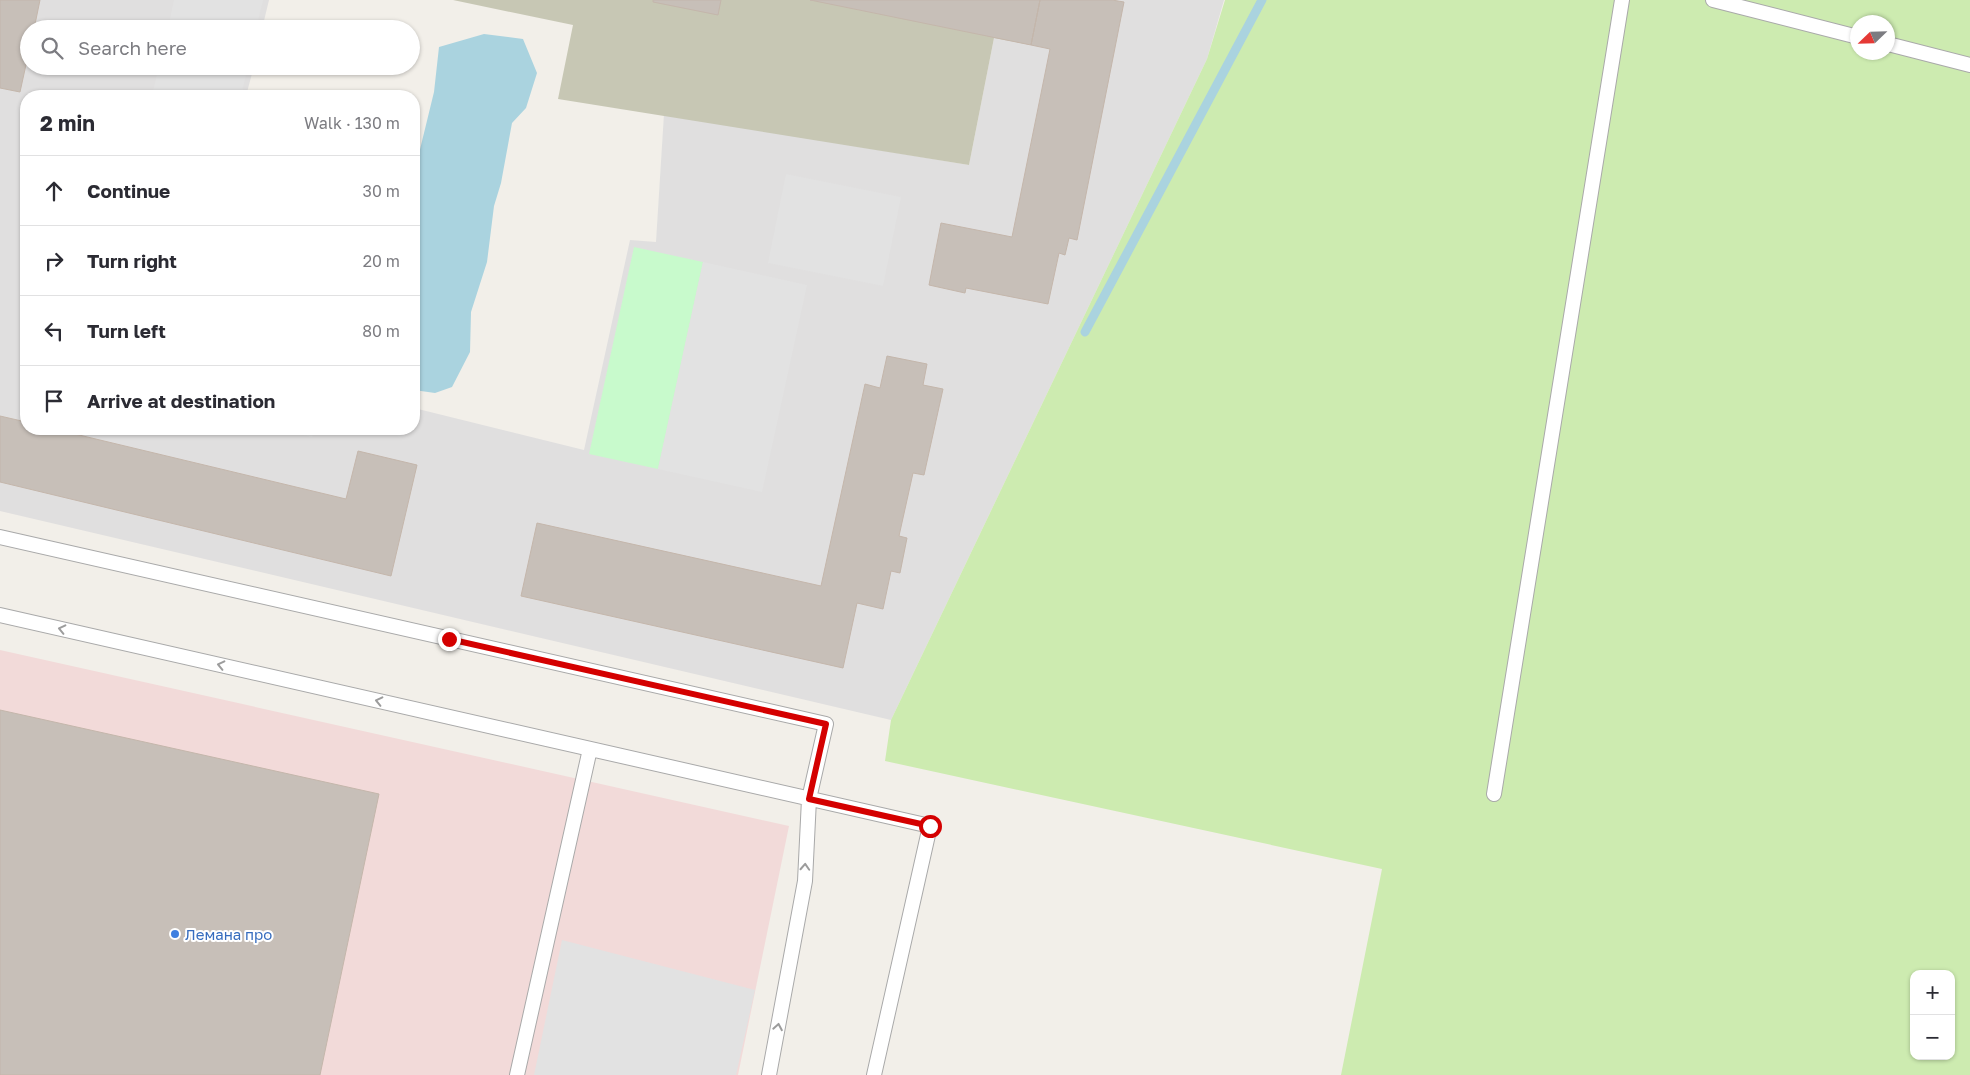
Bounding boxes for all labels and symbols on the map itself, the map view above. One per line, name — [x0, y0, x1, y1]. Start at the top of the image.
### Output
north arrow — [1850, 15, 1895, 60]
one-way arrow — [58, 625, 67, 635]
route end — [438, 628, 461, 651]
one-way arrow — [216, 661, 225, 671]
one-way arrow — [375, 696, 384, 707]
route start — [919, 815, 942, 838]
one-way arrow — [800, 863, 811, 871]
place label: Лемана про — [185, 925, 272, 943]
marker: Лемана про — [169, 928, 181, 940]
one-way arrow — [772, 1023, 782, 1031]

